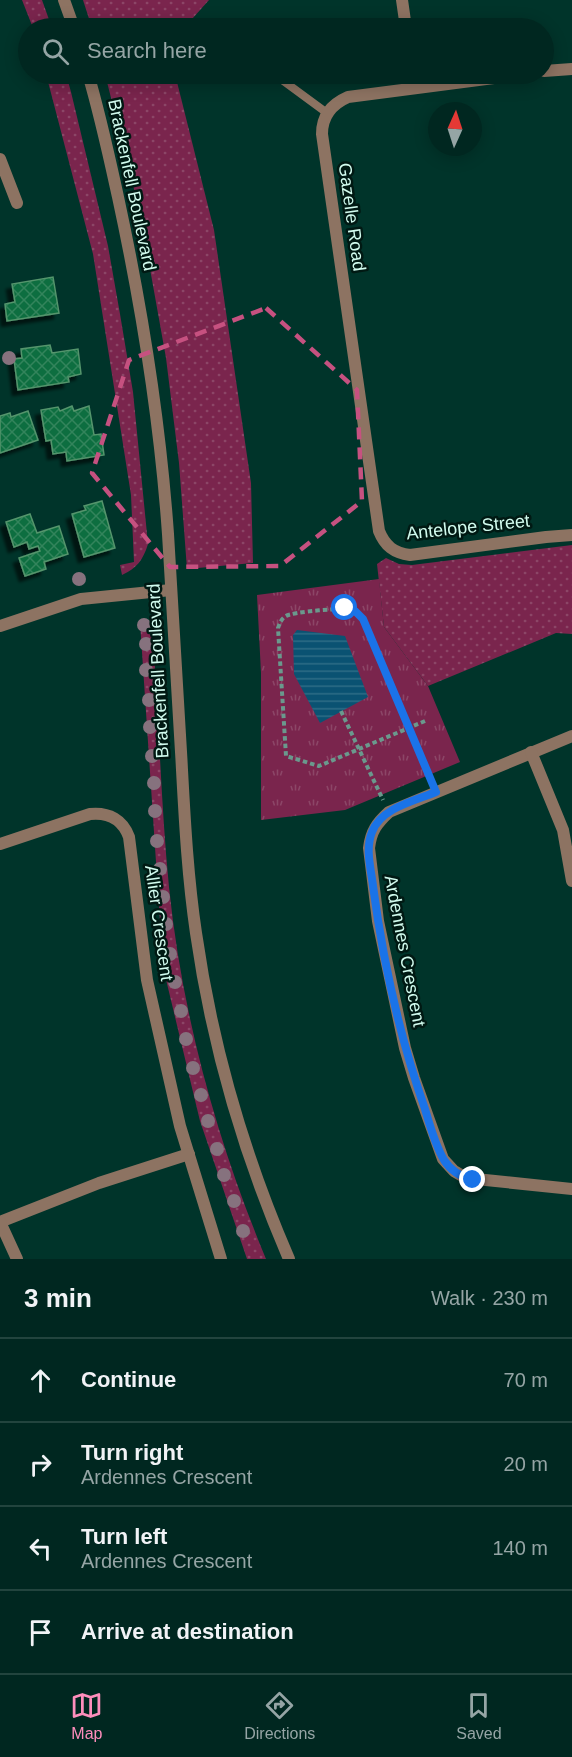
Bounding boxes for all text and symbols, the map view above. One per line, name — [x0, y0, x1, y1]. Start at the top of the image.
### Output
search box — [18, 18, 554, 84]
icon: search — [39, 35, 72, 68]
text: Search here — [87, 38, 207, 63]
street label: Brackenfell Boulevard — [104, 97, 160, 273]
north arrow — [428, 102, 482, 156]
street label: Gazelle Road — [335, 162, 369, 272]
street label: Antelope Street — [405, 511, 531, 543]
street label: Brackenfell Boulevard — [143, 583, 173, 759]
route start — [331, 594, 357, 620]
street label: Allier Crescent — [141, 864, 177, 982]
street label: Ardennes Crescent — [380, 873, 430, 1029]
route end — [459, 1166, 485, 1192]
text: 3 min — [24, 1283, 92, 1313]
text: Walk · 230 m — [431, 1287, 548, 1309]
icon: ahead — [24, 1364, 57, 1397]
text: Continue — [81, 1367, 176, 1392]
text: 70 m — [504, 1369, 548, 1391]
text: Turn right — [81, 1440, 183, 1465]
icon: right — [24, 1448, 57, 1481]
text: 20 m — [504, 1453, 548, 1475]
text: Ardennes Crescent — [81, 1466, 252, 1488]
text: Turn left — [81, 1524, 167, 1549]
icon: left — [24, 1532, 57, 1565]
text: 140 m — [492, 1537, 548, 1559]
text: Ardennes Crescent — [81, 1550, 252, 1572]
icon: arrive — [24, 1616, 57, 1649]
text: Arrive at destination — [81, 1619, 294, 1644]
tab: Map — [70, 1689, 103, 1743]
tab: Directions — [244, 1689, 315, 1743]
tab: Saved — [456, 1689, 502, 1743]

